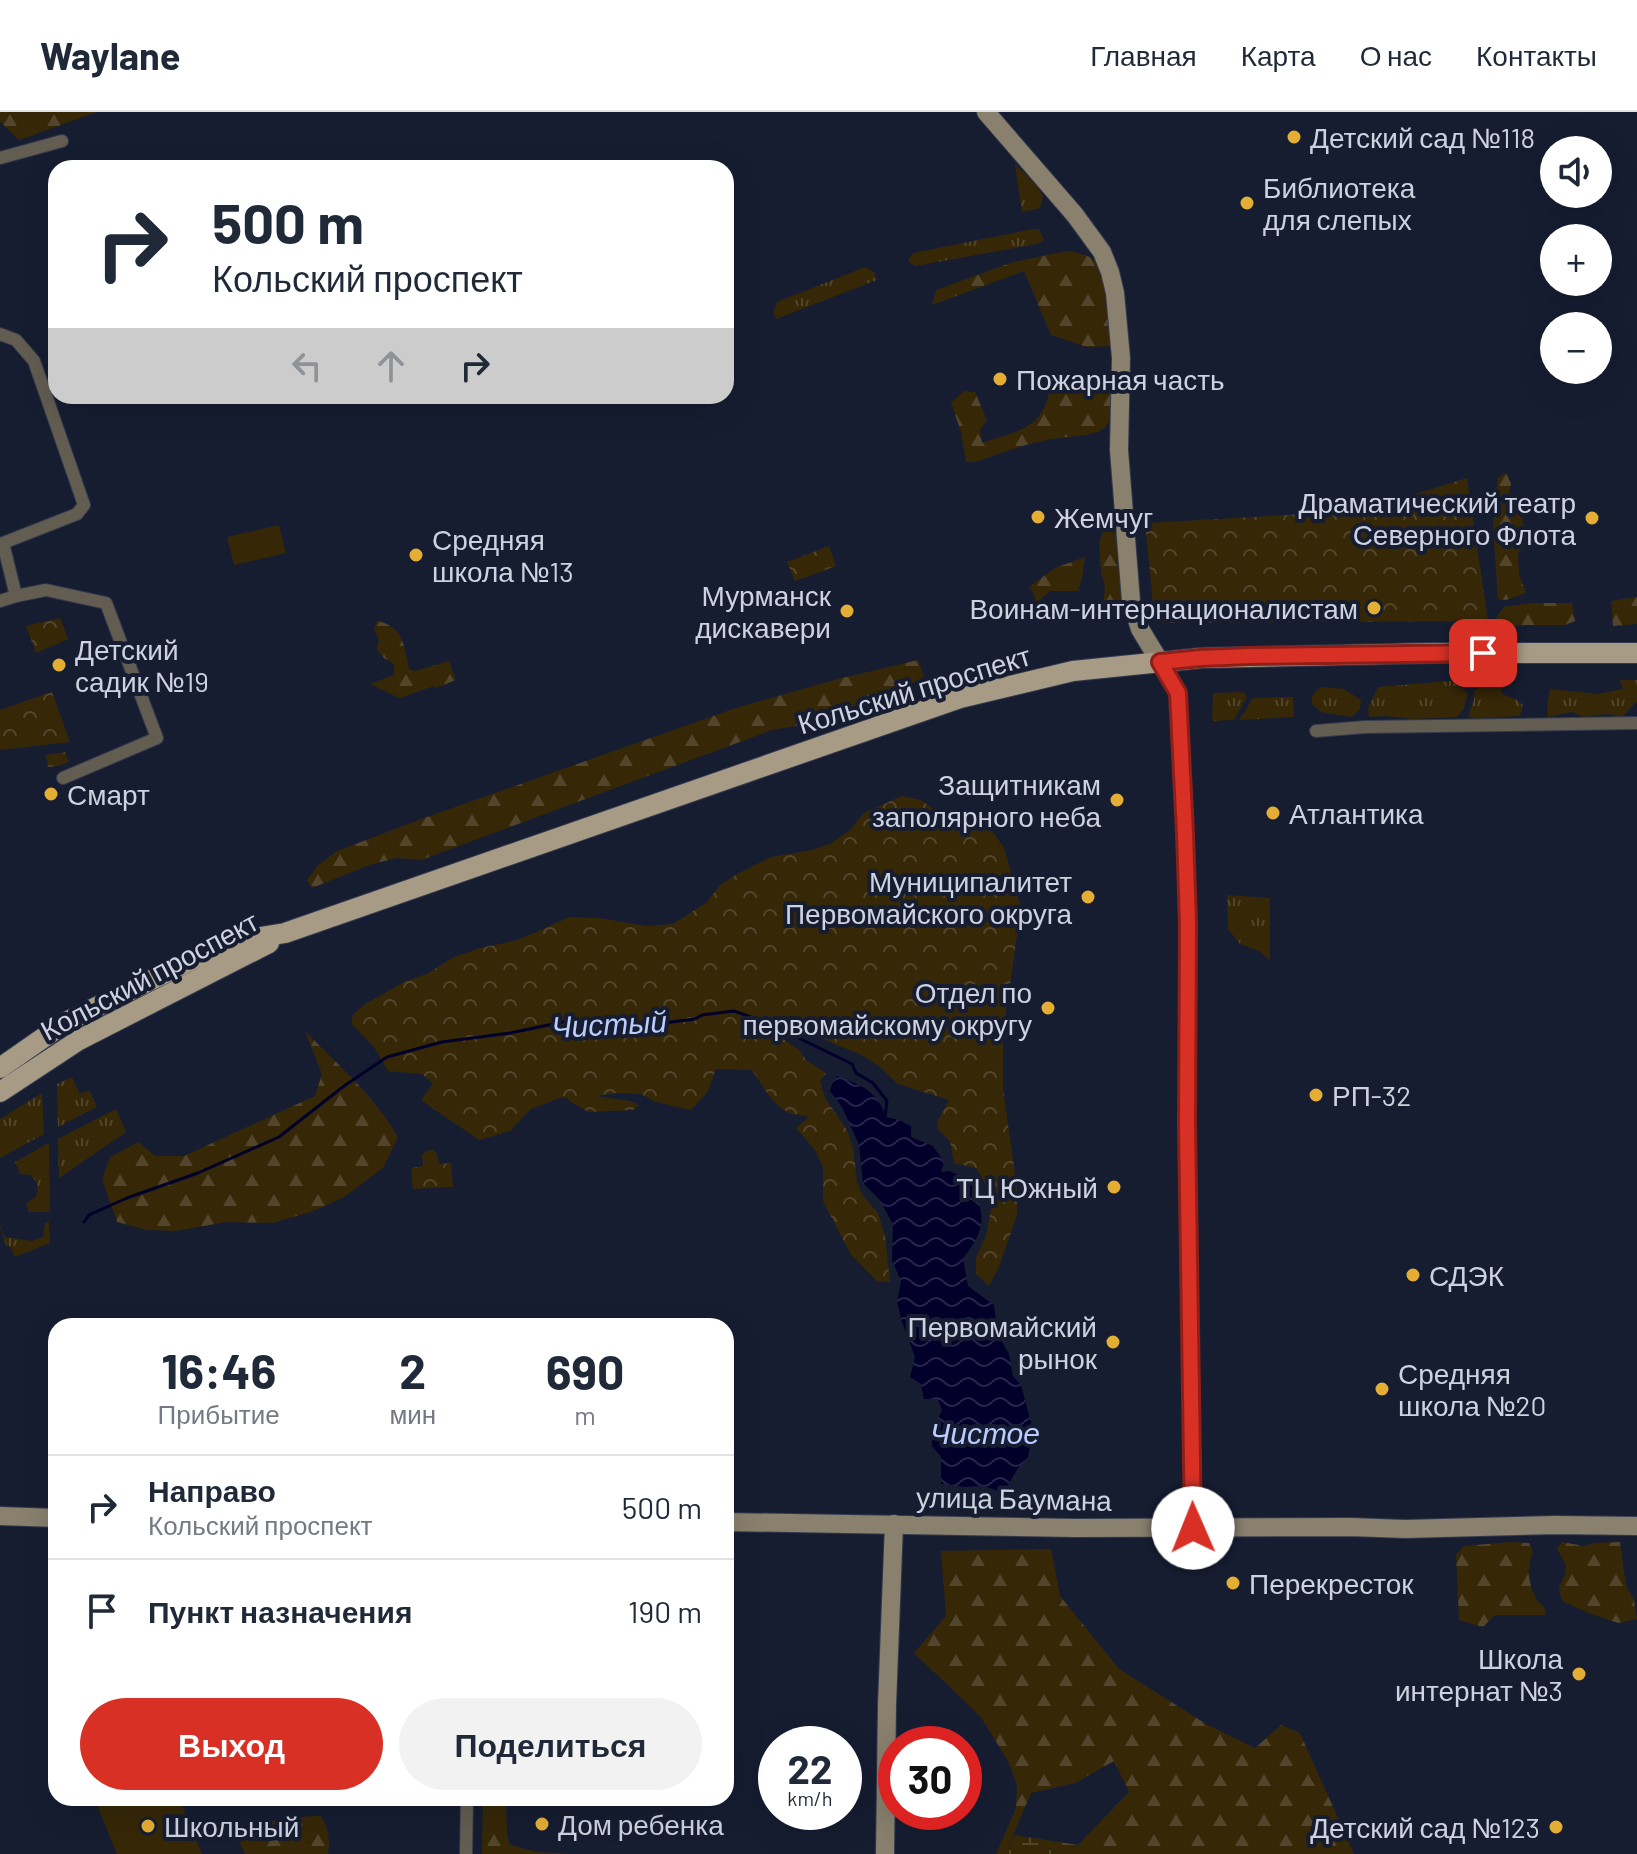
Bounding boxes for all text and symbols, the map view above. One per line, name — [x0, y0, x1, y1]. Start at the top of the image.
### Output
text: Waylane — [40, 32, 181, 78]
text: Главная — [1090, 38, 1197, 72]
text: Карта — [1241, 38, 1316, 72]
text: О нас — [1360, 38, 1432, 72]
text: Контакты — [1476, 38, 1597, 72]
place label: Детский сад №118 — [1310, 120, 1535, 154]
marker: Детский сад №118 — [1285, 128, 1303, 146]
map controls — [1540, 136, 1612, 384]
button: sound — [1540, 136, 1612, 208]
place label: Библиотека для слепых — [1263, 170, 1416, 236]
text: 500 m — [212, 188, 364, 255]
icon: right — [80, 192, 184, 296]
marker: Библиотека для слепых — [1238, 194, 1256, 212]
button: + — [1540, 224, 1612, 296]
text: Кольский проспект — [212, 256, 523, 299]
button: − — [1540, 312, 1612, 384]
icon: left — [285, 344, 329, 388]
icon: ahead — [369, 344, 413, 388]
icon: right — [453, 344, 497, 388]
place label: Пожарная часть — [1016, 362, 1225, 396]
marker: Пожарная часть — [991, 370, 1009, 388]
place label: Драматический театр Северного Флота — [1298, 485, 1576, 551]
place label: Жемчуг — [1054, 500, 1153, 534]
marker: Жемчуг — [1029, 508, 1047, 526]
marker: Драматический театр Северного Флота — [1583, 509, 1601, 527]
place label: Средняя школа №13 — [432, 522, 574, 588]
marker: Средняя школа №13 — [407, 546, 425, 564]
place label: Мурманск дискавери — [695, 578, 832, 644]
place label: Воинам-интернационалистам — [969, 591, 1358, 625]
marker: Воинам-интернационалистам — [1365, 599, 1383, 617]
marker: Мурманск дискавери — [838, 602, 856, 620]
pin — [1449, 619, 1517, 687]
icon: arrive — [1461, 631, 1505, 675]
place label: Детский садик №19 — [75, 632, 209, 698]
street label: Кольский проспект — [793, 637, 1035, 741]
marker: Детский садик №19 — [50, 656, 68, 674]
place label: Защитникам заполярного неба — [872, 767, 1101, 833]
place label: Смарт — [67, 777, 150, 811]
marker: Смарт — [42, 785, 60, 803]
marker: Защитникам заполярного неба — [1108, 791, 1126, 809]
place label: Атлантика — [1289, 796, 1424, 830]
marker: Атлантика — [1264, 804, 1282, 822]
place label: Муниципалитет Первомайского округа — [785, 864, 1072, 930]
marker: Муниципалитет Первомайского округа — [1079, 888, 1097, 906]
street label: Кольский проспект — [34, 903, 264, 1047]
place label: Отдел по первомайскому округу — [743, 975, 1032, 1041]
marker: Отдел по первомайскому округу — [1039, 999, 1057, 1017]
water label: Чистый — [550, 1002, 668, 1044]
place label: РП-32 — [1332, 1078, 1411, 1112]
marker: РП-32 — [1307, 1086, 1325, 1104]
place label: ТЦ Южный — [956, 1170, 1098, 1204]
marker: ТЦ Южный — [1105, 1178, 1123, 1196]
place label: СДЭК — [1429, 1258, 1505, 1292]
marker: СДЭК — [1404, 1266, 1422, 1284]
place label: Первомайский рынок — [908, 1309, 1098, 1375]
marker: Первомайский рынок — [1104, 1333, 1122, 1351]
text: 16:46 — [161, 1341, 276, 1399]
text: 2 — [399, 1341, 426, 1399]
text: 690 — [546, 1342, 624, 1400]
place label: Средняя школа №20 — [1398, 1356, 1546, 1422]
marker: Средняя школа №20 — [1373, 1380, 1391, 1398]
text: Прибытие — [158, 1398, 280, 1429]
text: мин — [389, 1398, 436, 1429]
text: m — [574, 1399, 596, 1430]
water label: Чистое — [930, 1414, 1040, 1450]
text: Направо — [148, 1472, 276, 1508]
street label: улица Баумана — [916, 1479, 1113, 1517]
icon: right — [80, 1485, 124, 1529]
position arrow — [1151, 1486, 1235, 1570]
text: 500 m — [622, 1489, 702, 1525]
text: Кольский проспект — [148, 1509, 373, 1540]
place label: Перекресток — [1249, 1566, 1414, 1600]
marker: Перекресток — [1224, 1574, 1242, 1592]
icon: arrive — [80, 1589, 124, 1633]
text: Пункт назначения — [148, 1593, 412, 1629]
text: 190 m — [628, 1593, 702, 1629]
place label: Школа интернат №3 — [1395, 1641, 1563, 1707]
marker: Школа интернат №3 — [1570, 1665, 1588, 1683]
button: Выход — [80, 1698, 383, 1790]
button: Поделиться — [399, 1698, 702, 1790]
speed limit sign: 30 — [878, 1726, 982, 1830]
text: 22 — [788, 1744, 832, 1792]
text: km/h — [787, 1786, 833, 1810]
place label: Дом ребенка — [558, 1807, 724, 1841]
place label: Школьный — [164, 1809, 299, 1843]
place label: Детский сад №123 — [1310, 1810, 1540, 1844]
marker: Дом ребенка — [533, 1815, 551, 1833]
marker: Школьный — [139, 1817, 157, 1835]
marker: Детский сад №123 — [1547, 1818, 1565, 1836]

